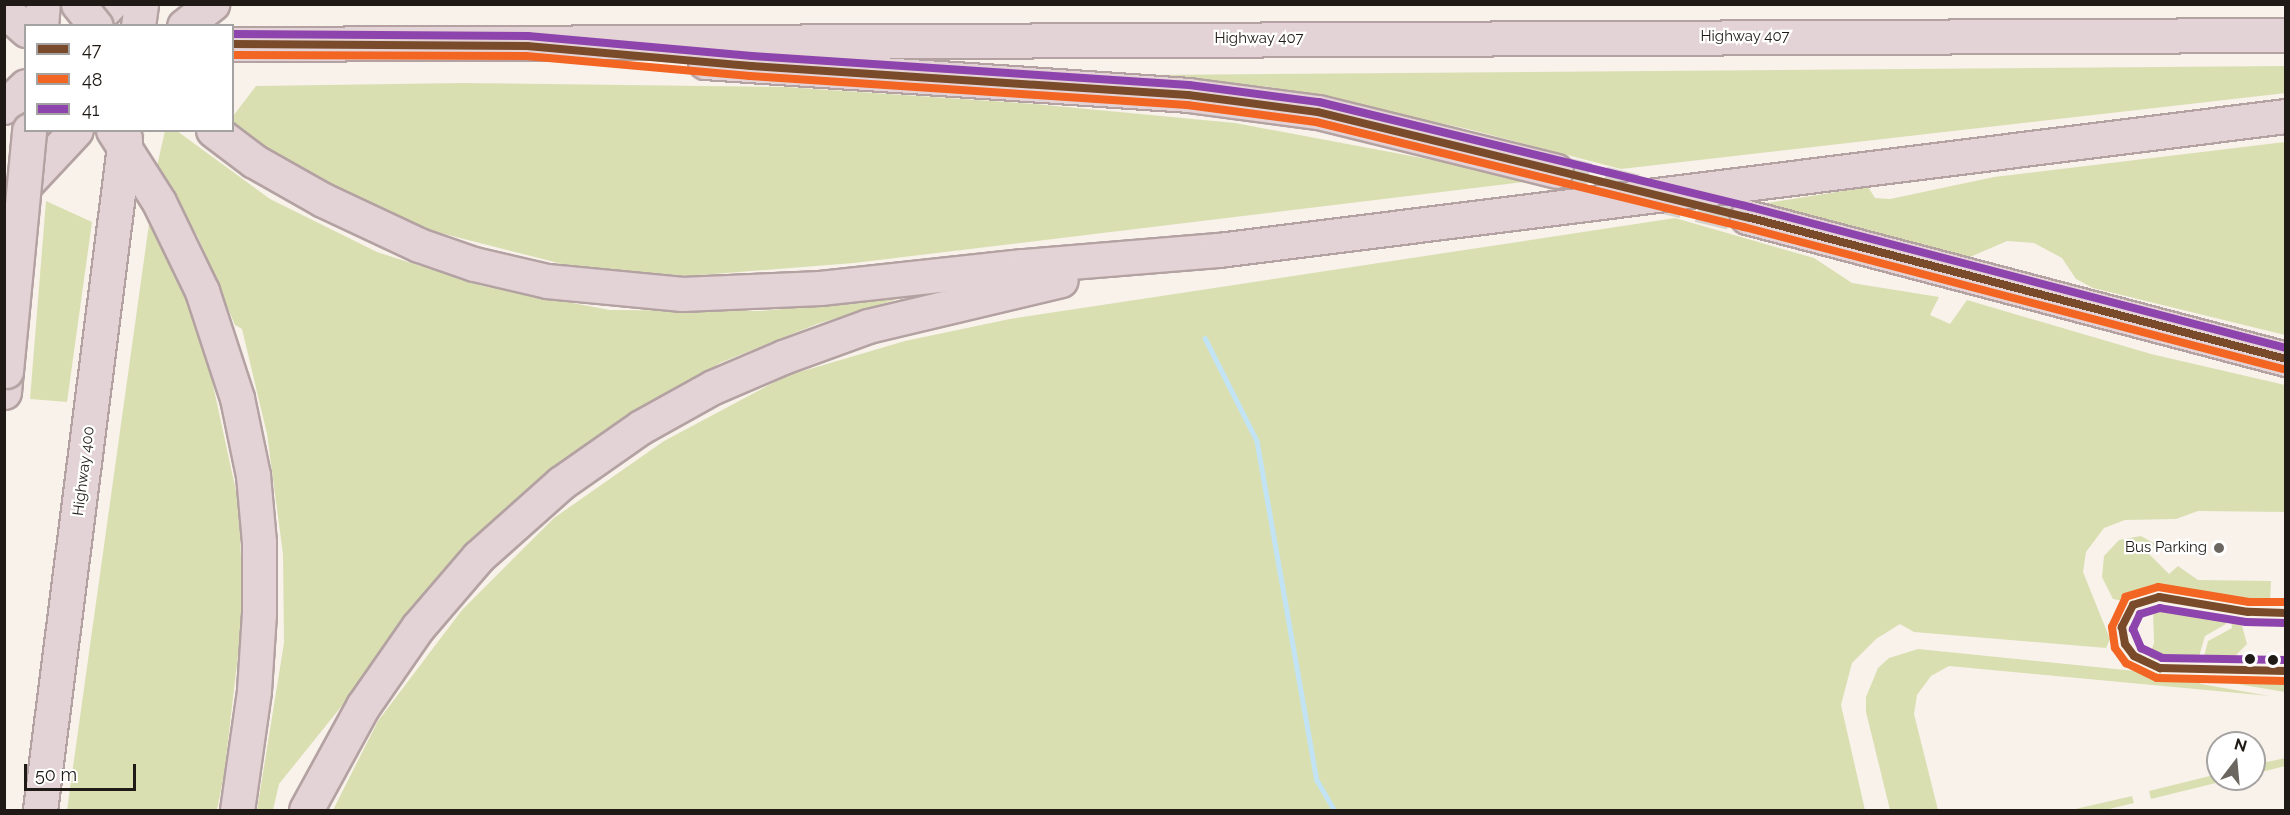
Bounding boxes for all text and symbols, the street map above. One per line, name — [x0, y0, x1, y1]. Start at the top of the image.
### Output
legend — [24, 24, 234, 132]
street label: Highway 407 — [1700, 28, 1790, 46]
street label: Highway 407 — [1214, 30, 1304, 48]
text: 47 — [82, 39, 101, 60]
text: 48 — [82, 69, 103, 90]
text: 41 — [82, 99, 100, 120]
street label: Highway 400 — [70, 425, 98, 517]
place label: Bus Parking — [2125, 539, 2207, 557]
marker: Bus Parking — [2212, 541, 2226, 555]
unlabelled marker — [2244, 653, 2256, 665]
unlabelled marker — [2267, 654, 2279, 666]
north arrow — [2206, 731, 2266, 791]
text: N — [2232, 734, 2249, 756]
scale bar — [27, 752, 140, 790]
text: 50 m — [35, 764, 77, 785]

